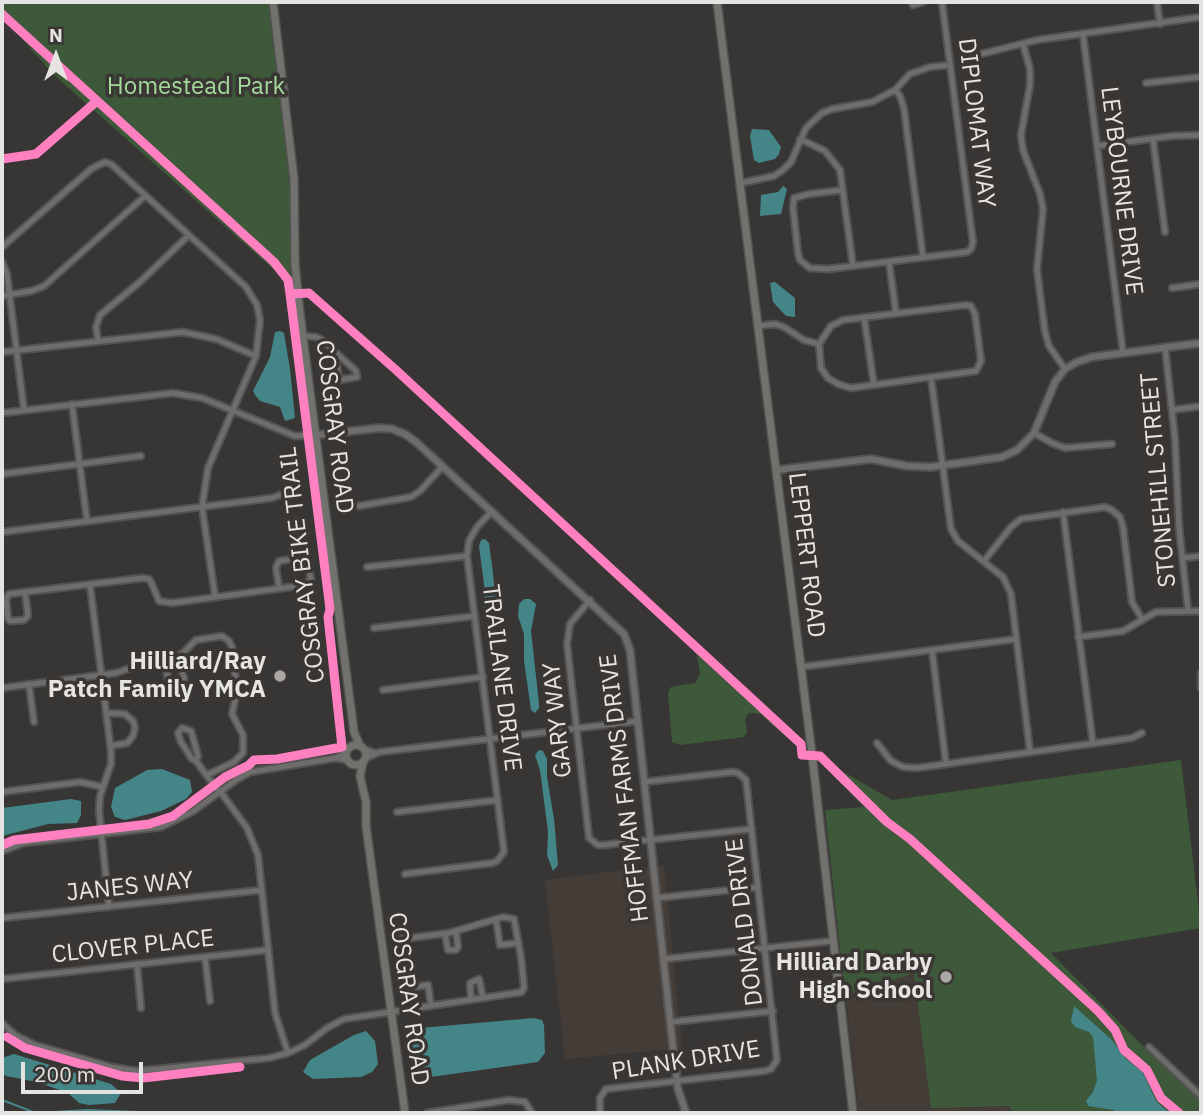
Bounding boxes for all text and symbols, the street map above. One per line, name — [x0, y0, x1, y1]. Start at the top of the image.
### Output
north arrow — [21, 21, 91, 91]
text: N — [49, 23, 63, 47]
street label: DIPLOMAT WAY — [951, 36, 1001, 210]
park label: Homestead Park — [107, 73, 285, 101]
street label: LEYBOURNE DRIVE — [1094, 85, 1148, 297]
street label: COSGRAY ROAD — [309, 339, 359, 515]
street label: STONEHILL STREET — [1135, 371, 1183, 589]
street label: COSGRAY BIKE TRAIL — [274, 445, 332, 685]
street label: LEPPERT ROAD — [782, 471, 830, 639]
street label: TRAILANE DRIVE — [475, 583, 527, 773]
place label: Hilliard/Ray Patch Family YMCA — [48, 648, 266, 704]
street label: HOFFMAN FARMS DRIVE — [594, 652, 656, 924]
street label: GARY WAY — [538, 661, 578, 779]
marker: Hilliard/Ray Patch Family YMCA — [272, 668, 288, 684]
street label: DONALD DRIVE — [720, 836, 770, 1008]
street label: JANES WAY — [65, 866, 195, 908]
street label: COSGRAY ROAD — [382, 910, 434, 1088]
street label: CLOVER PLACE — [50, 924, 216, 970]
place label: Hilliard Darby High School — [776, 949, 932, 1005]
marker: Hilliard Darby High School — [938, 969, 954, 985]
street label: PLANK DRIVE — [610, 1035, 762, 1087]
scale bar — [24, 1048, 147, 1092]
text: 200 m — [34, 1060, 95, 1088]

